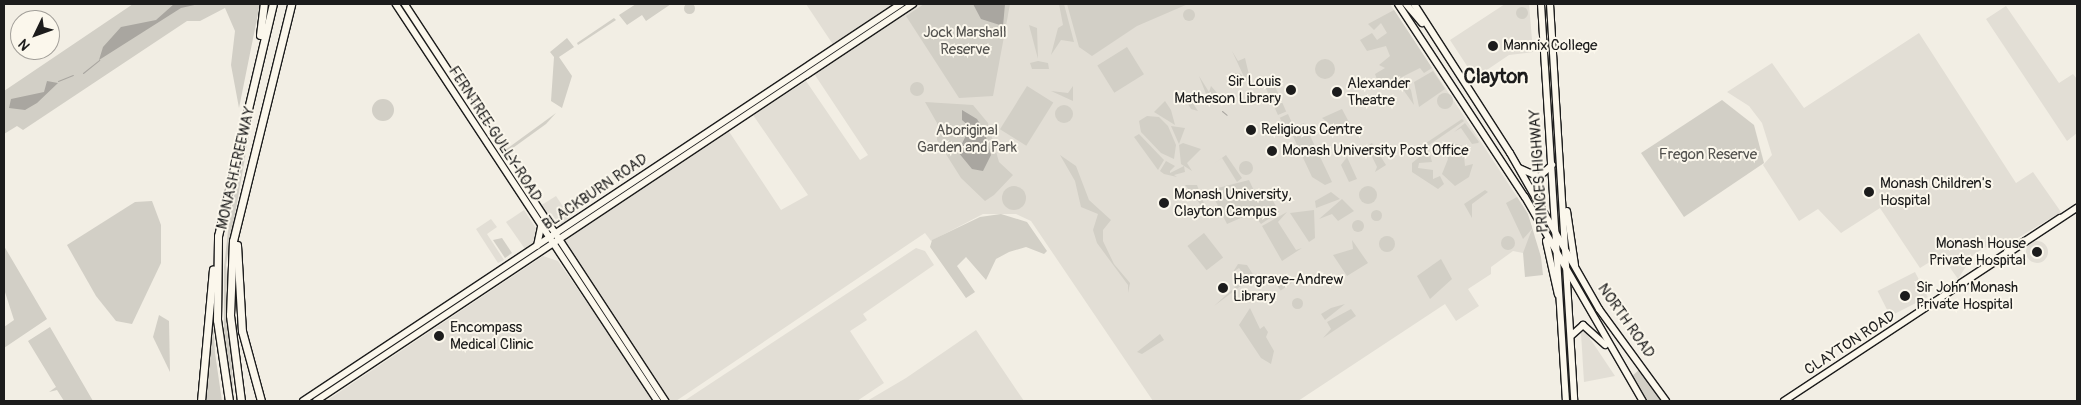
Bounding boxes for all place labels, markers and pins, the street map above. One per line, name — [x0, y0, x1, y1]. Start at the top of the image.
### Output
place label: Mannix College — [1503, 37, 1598, 55]
marker: Mannix College — [1487, 40, 1499, 52]
place label: Sir Louis Matheson Library — [1174, 72, 1281, 107]
place label: Alexander Theatre — [1347, 74, 1410, 109]
marker: Sir Louis Matheson Library — [1285, 84, 1297, 96]
marker: Alexander Theatre — [1331, 86, 1343, 98]
place label: Religious Centre — [1261, 121, 1362, 139]
marker: Religious Centre — [1245, 124, 1257, 136]
place label: Monash University Post Office — [1282, 142, 1469, 160]
marker: Monash University Post Office — [1266, 145, 1278, 157]
place label: Monash Children's Hospital — [1880, 174, 1992, 209]
place label: Monash University, Clayton Campus — [1174, 185, 1292, 220]
marker: Monash Children's Hospital — [1862, 185, 1876, 199]
marker: Monash University, Clayton Campus — [1158, 197, 1170, 209]
place label: Monash House Private Hospital — [1929, 234, 2026, 269]
marker: Monash House Private Hospital — [2030, 245, 2044, 259]
place label: Hargrave-Andrew Library — [1233, 270, 1343, 305]
place label: Sir John Monash Private Hospital — [1916, 278, 2018, 313]
marker: Hargrave-Andrew Library — [1217, 282, 1229, 294]
marker: Sir John Monash Private Hospital — [1898, 289, 1912, 303]
place label: Encompass Medical Clinic — [450, 318, 534, 353]
marker: Encompass Medical Clinic — [432, 329, 446, 343]

